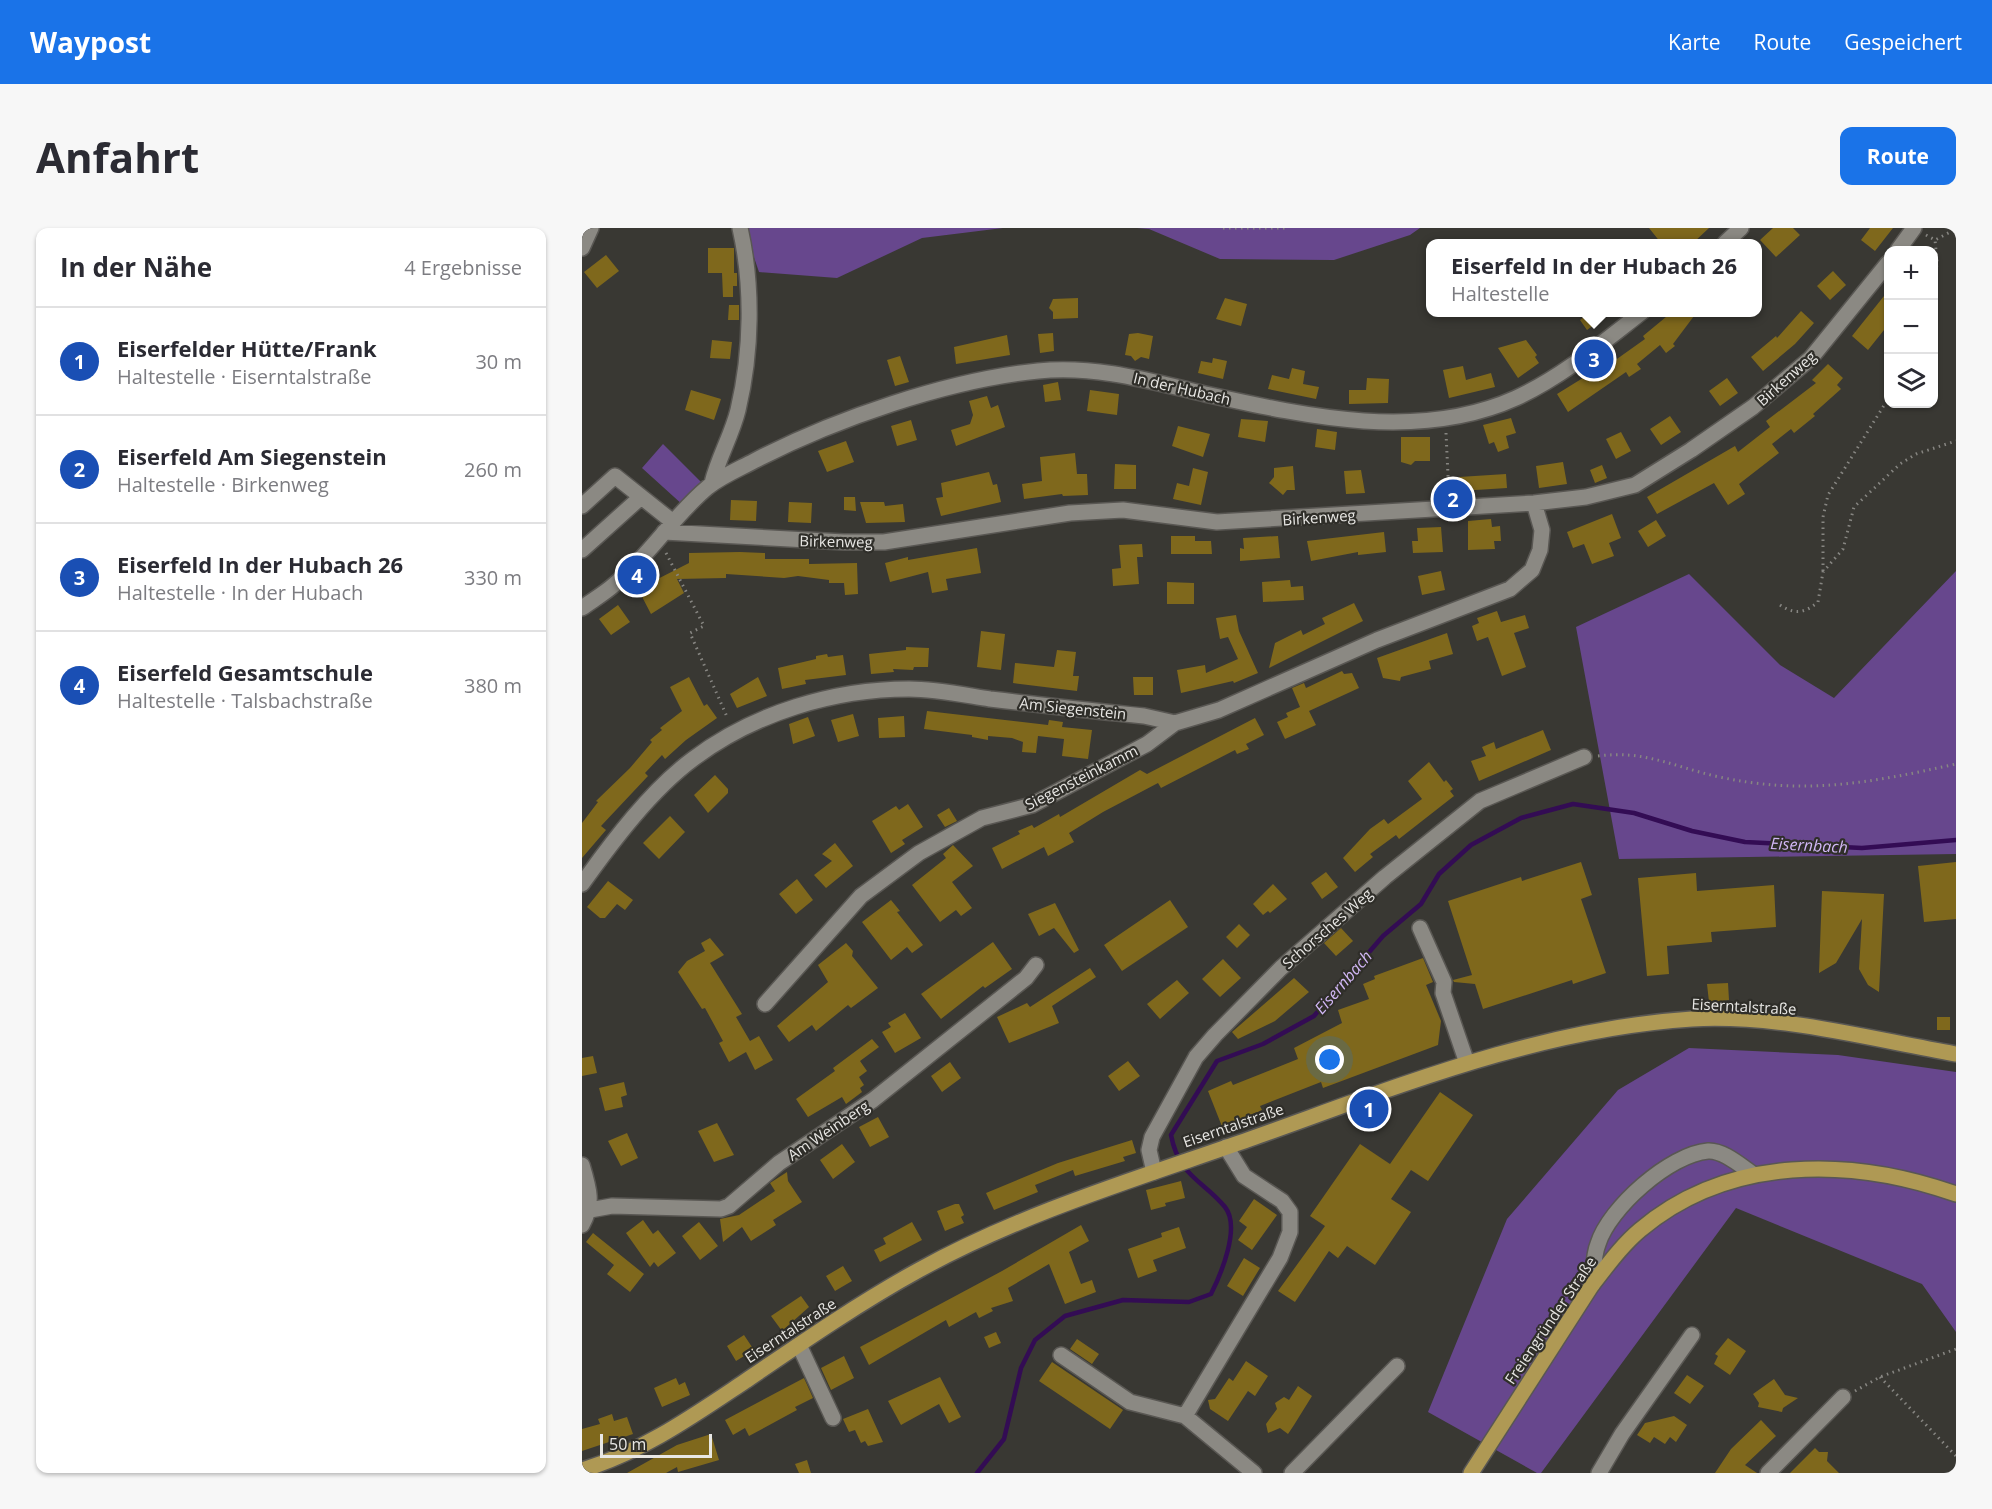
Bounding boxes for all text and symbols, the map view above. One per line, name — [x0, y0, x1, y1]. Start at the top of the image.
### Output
text: Waypost — [30, 23, 151, 61]
text: Karte — [1668, 28, 1720, 56]
text: Route — [1753, 28, 1811, 56]
text: Gespeichert — [1844, 28, 1962, 56]
button: Route — [1840, 127, 1956, 185]
text: Anfahrt — [36, 128, 199, 185]
popup — [1426, 239, 1762, 317]
map controls — [1884, 246, 1938, 408]
button: + — [1884, 246, 1938, 300]
text: In der Nähe — [60, 249, 212, 285]
text: Eiserfeld In der Hubach 26 — [1451, 250, 1737, 280]
text: 4 Ergebnisse — [404, 254, 522, 281]
text: Haltestelle — [1451, 280, 1549, 307]
button: − — [1884, 300, 1938, 354]
text: Eiserfelder Hütte/Frank — [117, 333, 377, 363]
pin: 3 — [1574, 336, 1614, 382]
street label: Birkenweg — [1752, 346, 1820, 410]
text: 1 — [74, 348, 85, 375]
text: 30 m — [475, 348, 522, 375]
button: layers — [1884, 354, 1938, 408]
text: Haltestelle · Eiserntalstraße — [117, 363, 371, 390]
street label: In der Hubach — [1131, 367, 1233, 409]
text: Eiserfeld Am Siegenstein — [117, 441, 387, 471]
text: 2 — [74, 456, 85, 483]
text: 260 m — [464, 456, 522, 483]
text: Haltestelle · Birkenweg — [117, 471, 329, 498]
pin: 2 — [1434, 476, 1472, 522]
street label: Birkenweg — [1282, 504, 1356, 530]
street label: Birkenweg — [799, 530, 873, 552]
text: Eiserfeld In der Hubach 26 — [117, 549, 403, 579]
pin: 4 — [618, 552, 656, 598]
text: 3 — [74, 564, 85, 591]
text: 330 m — [464, 564, 522, 591]
text: Haltestelle · In der Hubach — [117, 579, 363, 606]
text: Eiserfeld Gesamtschule — [117, 657, 373, 687]
text: 4 — [74, 672, 85, 699]
text: 380 m — [464, 672, 522, 699]
text: Haltestelle · Talsbachstraße — [117, 687, 373, 714]
street label: Am Siegenstein — [1019, 692, 1127, 724]
street label: Siegensteinkamm — [1021, 740, 1141, 814]
water label: Eisernbach — [1770, 832, 1848, 858]
street label: Schorsches Weg — [1278, 883, 1376, 973]
water label: Eisernbach — [1309, 946, 1377, 1018]
street label: Eiserntalstraße — [1691, 993, 1797, 1019]
your location — [1315, 1045, 1344, 1074]
pin: 1 — [1350, 1086, 1388, 1132]
street label: Am Weinberg — [783, 1095, 873, 1165]
street label: Eiserntalstraße — [1180, 1098, 1286, 1152]
street label: Freiengründer Straße — [1500, 1252, 1600, 1388]
street label: Eiserntalstraße — [740, 1293, 840, 1367]
scale bar — [600, 1431, 712, 1458]
text: 50 m — [609, 1433, 646, 1455]

